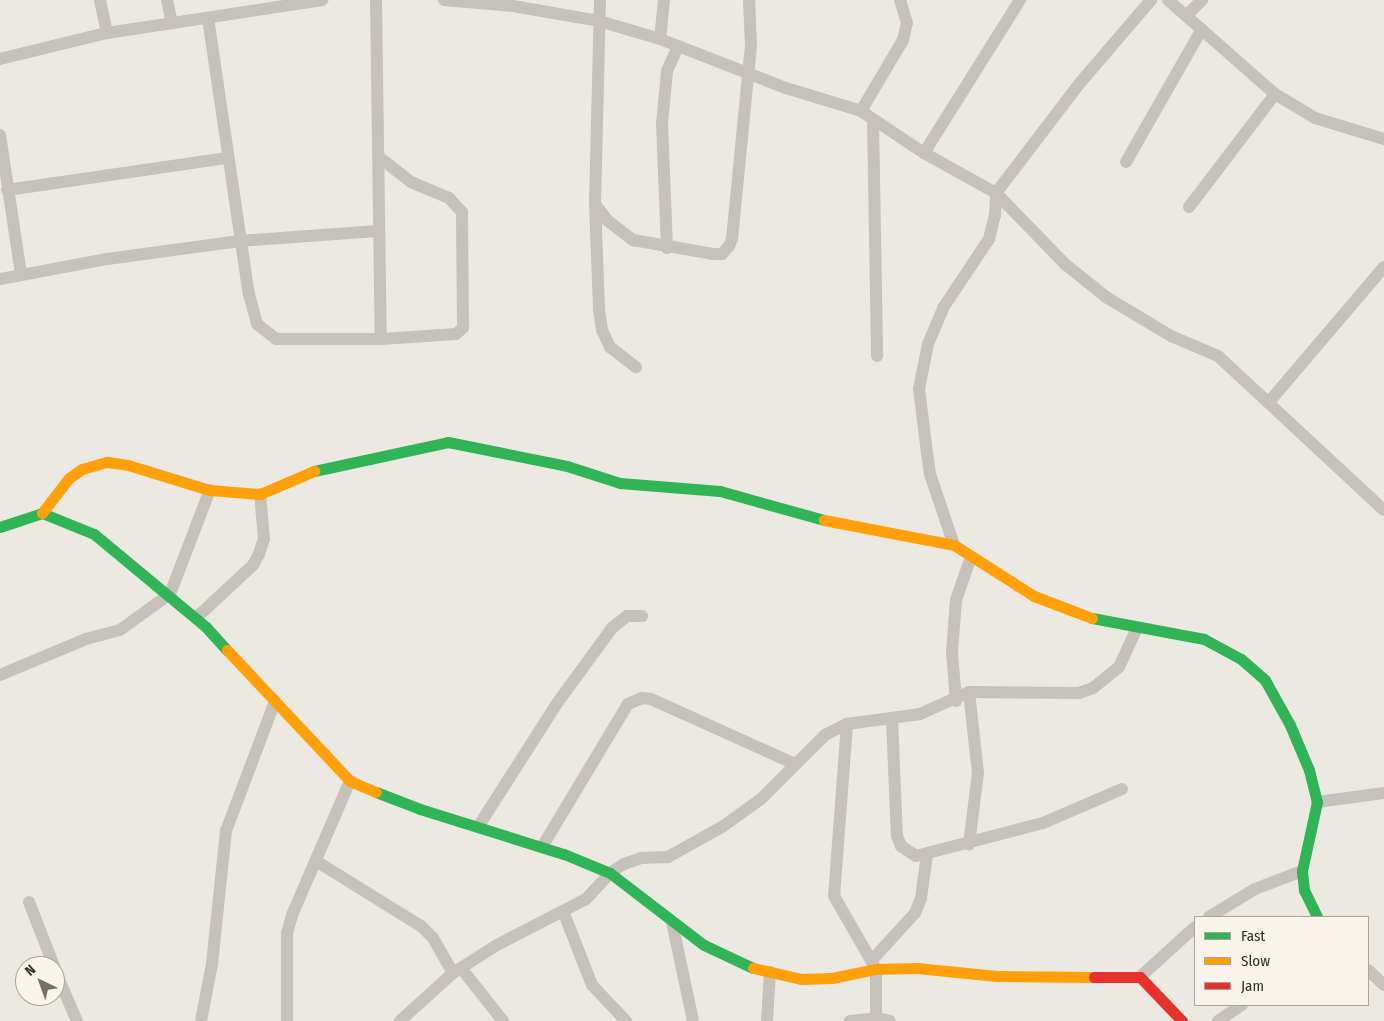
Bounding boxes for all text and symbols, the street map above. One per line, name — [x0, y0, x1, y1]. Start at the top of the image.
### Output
legend — [1194, 916, 1369, 1006]
text: Fast — [1241, 927, 1265, 945]
text: Slow — [1241, 952, 1270, 970]
north arrow — [15, 956, 65, 1006]
text: N — [21, 961, 39, 979]
text: Jam — [1241, 977, 1264, 995]

